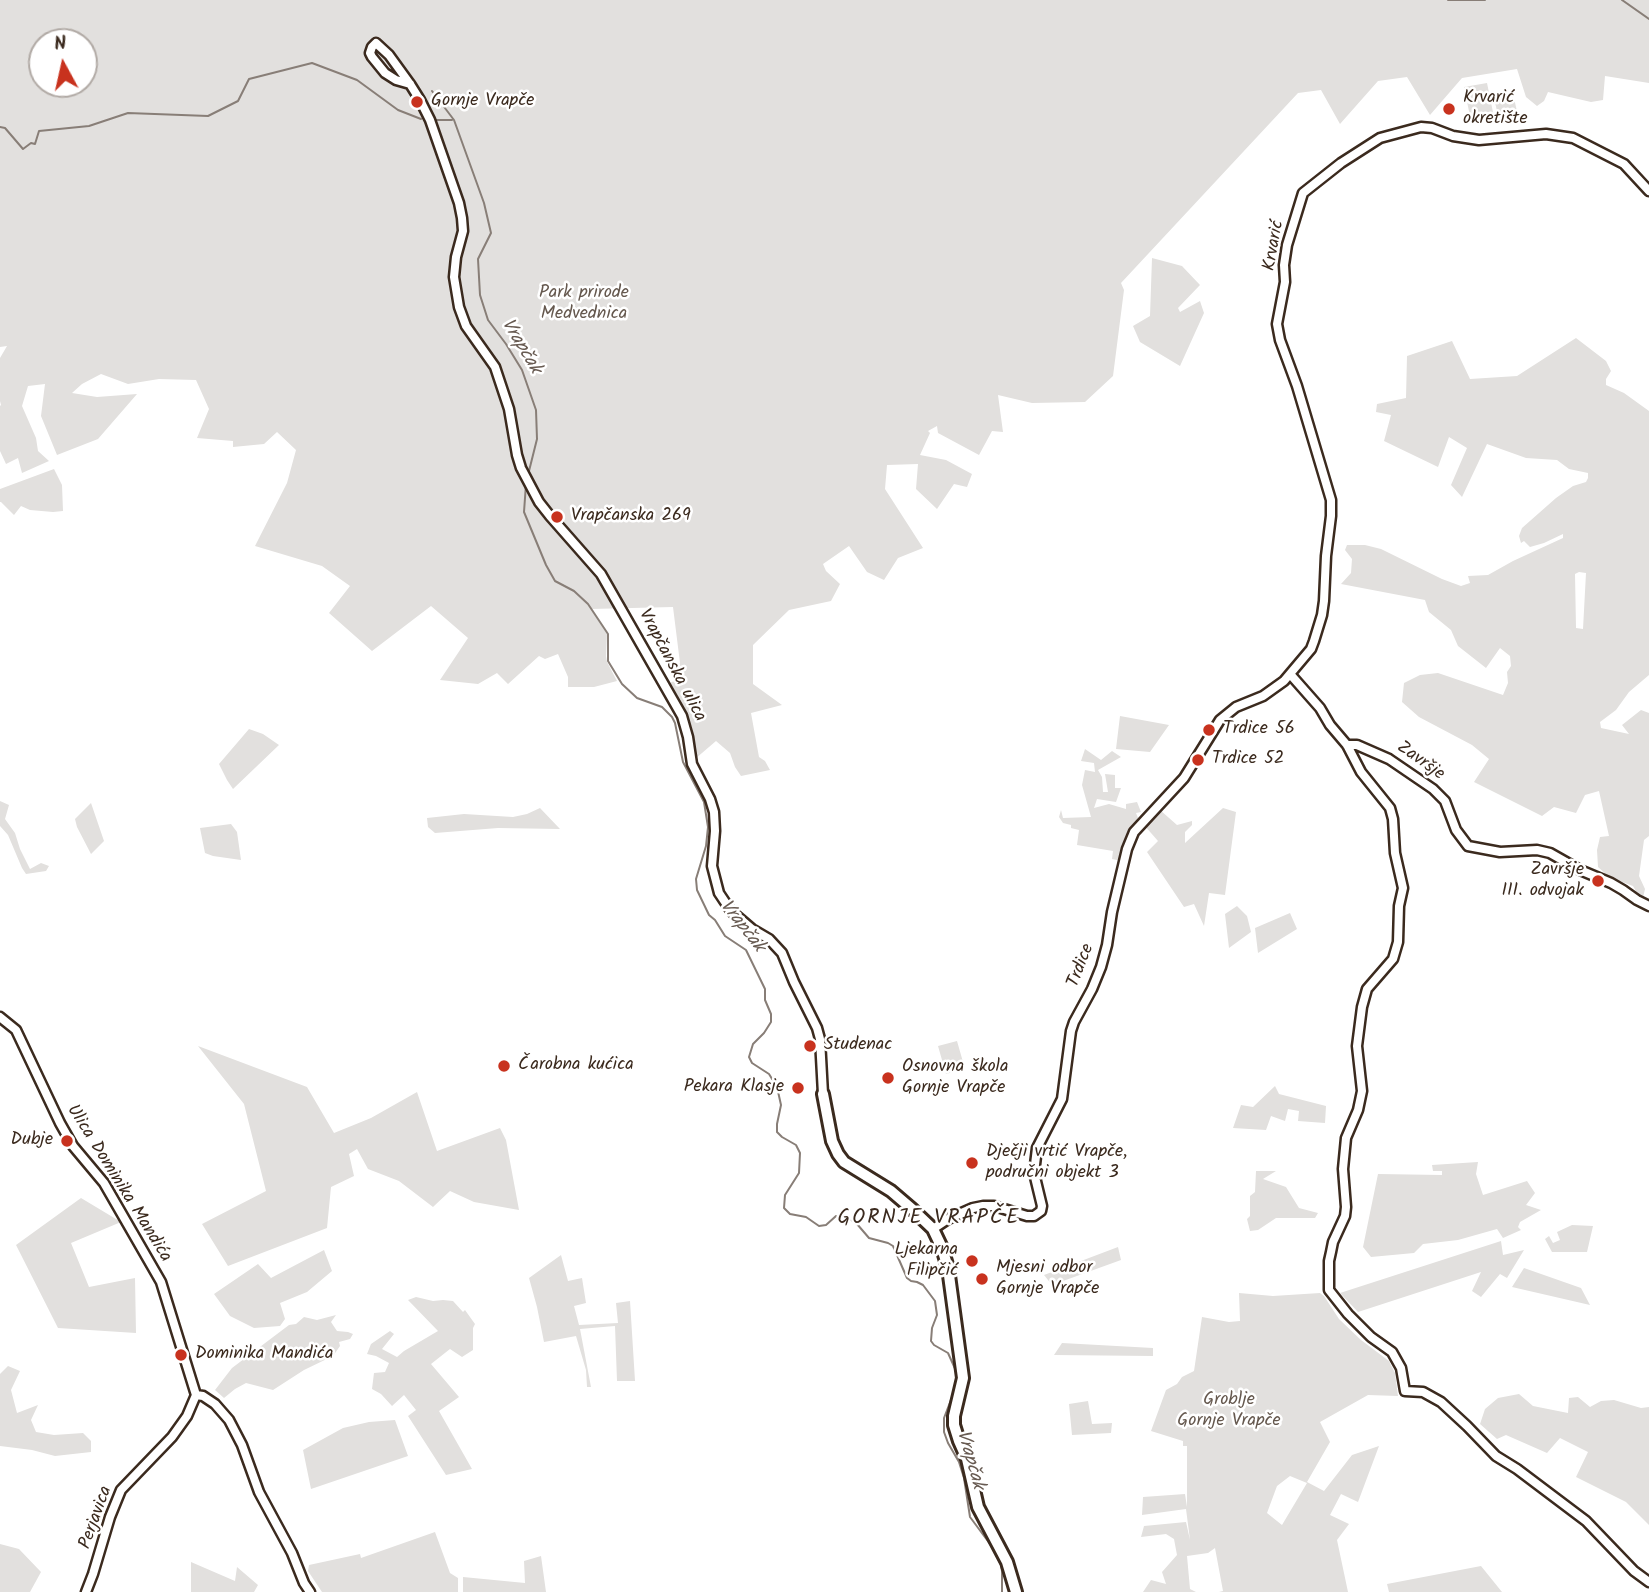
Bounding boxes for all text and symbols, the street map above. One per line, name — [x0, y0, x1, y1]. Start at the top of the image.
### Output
north arrow — [28, 28, 98, 98]
text: N — [52, 28, 68, 60]
place label: Krvarić okretište — [1463, 88, 1528, 130]
place label: Gornje Vrapče — [431, 91, 534, 113]
marker: Gornje Vrapče — [409, 94, 425, 110]
marker: Krvarić okretište — [1441, 101, 1457, 117]
street label: Krvarić — [1260, 219, 1290, 273]
park label: Park prirode Medvednica — [539, 283, 629, 326]
water label: Vrapčak — [495, 315, 545, 379]
place label: Vrapčanska 269 — [571, 506, 691, 528]
marker: Vrapčanska 269 — [549, 509, 565, 525]
street label: Vrapčanska ulica — [632, 606, 710, 726]
place label: Trdice 56 — [1223, 719, 1295, 741]
marker: Trdice 56 — [1201, 722, 1217, 738]
street label: Završje — [1392, 738, 1448, 786]
place label: Trdice 52 — [1212, 749, 1284, 771]
marker: Trdice 52 — [1190, 752, 1206, 768]
place label: Završje III. odvojak — [1501, 860, 1584, 903]
marker: Završje III. odvojak — [1590, 873, 1606, 889]
water label: Vrapčak — [713, 896, 769, 958]
street label: Trdice — [1064, 941, 1100, 991]
place label: Studenac — [824, 1035, 892, 1057]
marker: Studenac — [802, 1038, 818, 1054]
place label: Čarobna kućica — [518, 1055, 634, 1077]
place label: Osnovna škola Gornje Vrapče — [902, 1057, 1008, 1100]
marker: Čarobna kućica — [496, 1058, 512, 1074]
marker: Osnovna škola Gornje Vrapče — [880, 1070, 896, 1086]
place label: Pekara Klasje — [684, 1077, 784, 1099]
marker: Pekara Klasje — [790, 1080, 806, 1096]
street label: Ulica Dominika Mandića — [61, 1101, 175, 1267]
place label: Dubje — [11, 1130, 53, 1152]
marker: Dubje — [59, 1133, 75, 1149]
place label: Dječji vrtić Vrapče, područni objekt 3 — [986, 1142, 1127, 1184]
marker: Dječji vrtić Vrapče, područni objekt 3 — [964, 1155, 980, 1171]
district label: GORNJE VRAPČE — [839, 1206, 1019, 1232]
place label: Ljekarna Filipčić — [895, 1240, 958, 1282]
marker: Ljekarna Filipčić — [964, 1253, 980, 1269]
place label: Mjesni odbor Gornje Vrapče — [996, 1258, 1099, 1300]
marker: Mjesni odbor Gornje Vrapče — [974, 1271, 990, 1287]
place label: Dominika Mandića — [195, 1344, 333, 1366]
marker: Dominika Mandića — [173, 1347, 189, 1363]
park label: Groblje Gornje Vrapče — [1177, 1390, 1281, 1432]
water label: Vrapčak — [950, 1428, 988, 1492]
street label: Perjavica — [76, 1484, 118, 1552]

